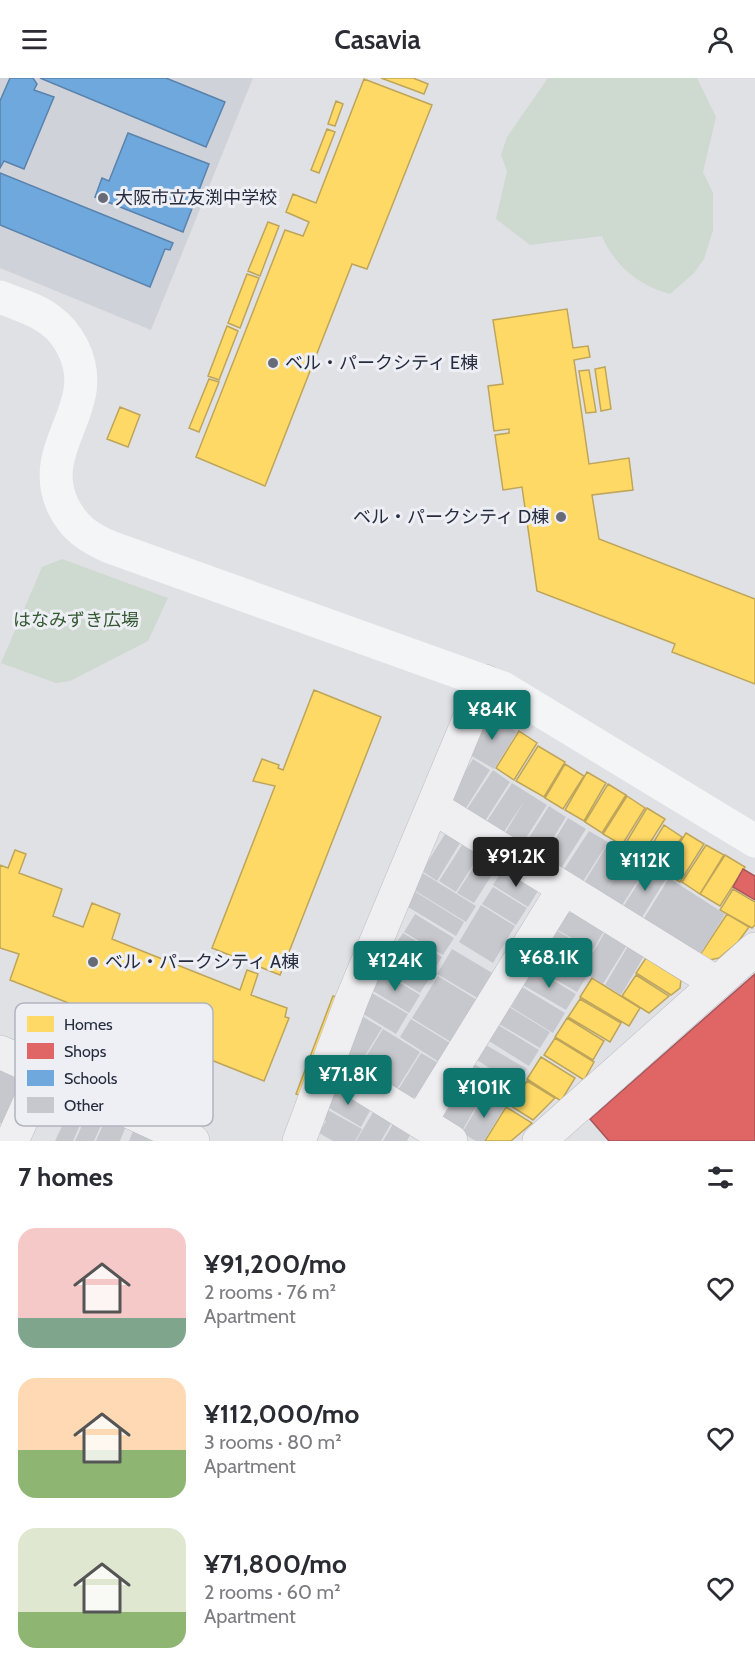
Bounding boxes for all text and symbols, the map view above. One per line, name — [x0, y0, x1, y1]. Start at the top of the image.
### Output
icon: menu — [18, 23, 51, 56]
text: Casavia — [334, 23, 421, 56]
icon: person — [704, 23, 737, 56]
place label: 大阪市立友渕中学校 — [115, 187, 277, 209]
marker: 大阪市立友渕中学校 — [96, 191, 110, 205]
place label: ベル・パークシティ E棟 — [285, 352, 478, 374]
marker: ベル・パークシティ E棟 — [266, 356, 280, 370]
place label: ベル・パークシティ D棟 — [353, 506, 549, 528]
marker: ベル・パークシティ D棟 — [554, 510, 568, 524]
park label: はなみずき広場 — [13, 609, 139, 631]
pin: ¥84K — [456, 690, 528, 741]
text: ¥84K — [467, 697, 517, 721]
pin: ¥91.2K — [467, 837, 565, 888]
pin: ¥112K — [603, 841, 687, 892]
text: ¥91.2K — [487, 844, 545, 868]
text: ¥112K — [620, 848, 670, 872]
pin: ¥68.1K — [500, 938, 598, 989]
pin: ¥124K — [353, 941, 437, 992]
text: ¥68.1K — [519, 945, 579, 969]
text: ¥124K — [368, 948, 423, 972]
place label: ベル・パークシティ A棟 — [105, 951, 299, 973]
marker: ベル・パークシティ A棟 — [86, 955, 100, 969]
legend — [15, 1003, 213, 1126]
text: Homes — [64, 1015, 113, 1034]
text: Shops — [64, 1042, 107, 1061]
pin: ¥71.8K — [299, 1055, 397, 1106]
text: ¥71.8K — [319, 1062, 377, 1086]
pin: ¥101K — [442, 1068, 526, 1119]
text: Schools — [64, 1069, 118, 1088]
text: ¥101K — [457, 1075, 511, 1099]
text: Other — [64, 1096, 105, 1115]
text: 7 homes — [18, 1161, 113, 1193]
icon: filters — [704, 1161, 737, 1194]
text: ¥91,200/mo — [204, 1248, 346, 1280]
icon: home — [66, 1252, 138, 1324]
icon: heart — [704, 1272, 737, 1305]
text: 2 rooms · 76 m² — [204, 1280, 336, 1304]
text: Apartment — [204, 1304, 296, 1328]
text: ¥112,000/mo — [204, 1398, 359, 1430]
icon: home — [66, 1402, 138, 1474]
icon: heart — [704, 1422, 737, 1455]
text: 3 rooms · 80 m² — [204, 1430, 342, 1454]
text: Apartment — [204, 1454, 296, 1478]
text: ¥71,800/mo — [204, 1548, 347, 1580]
icon: home — [66, 1552, 138, 1624]
icon: heart — [704, 1572, 737, 1605]
text: 2 rooms · 60 m² — [204, 1580, 341, 1604]
text: Apartment — [204, 1604, 296, 1628]

